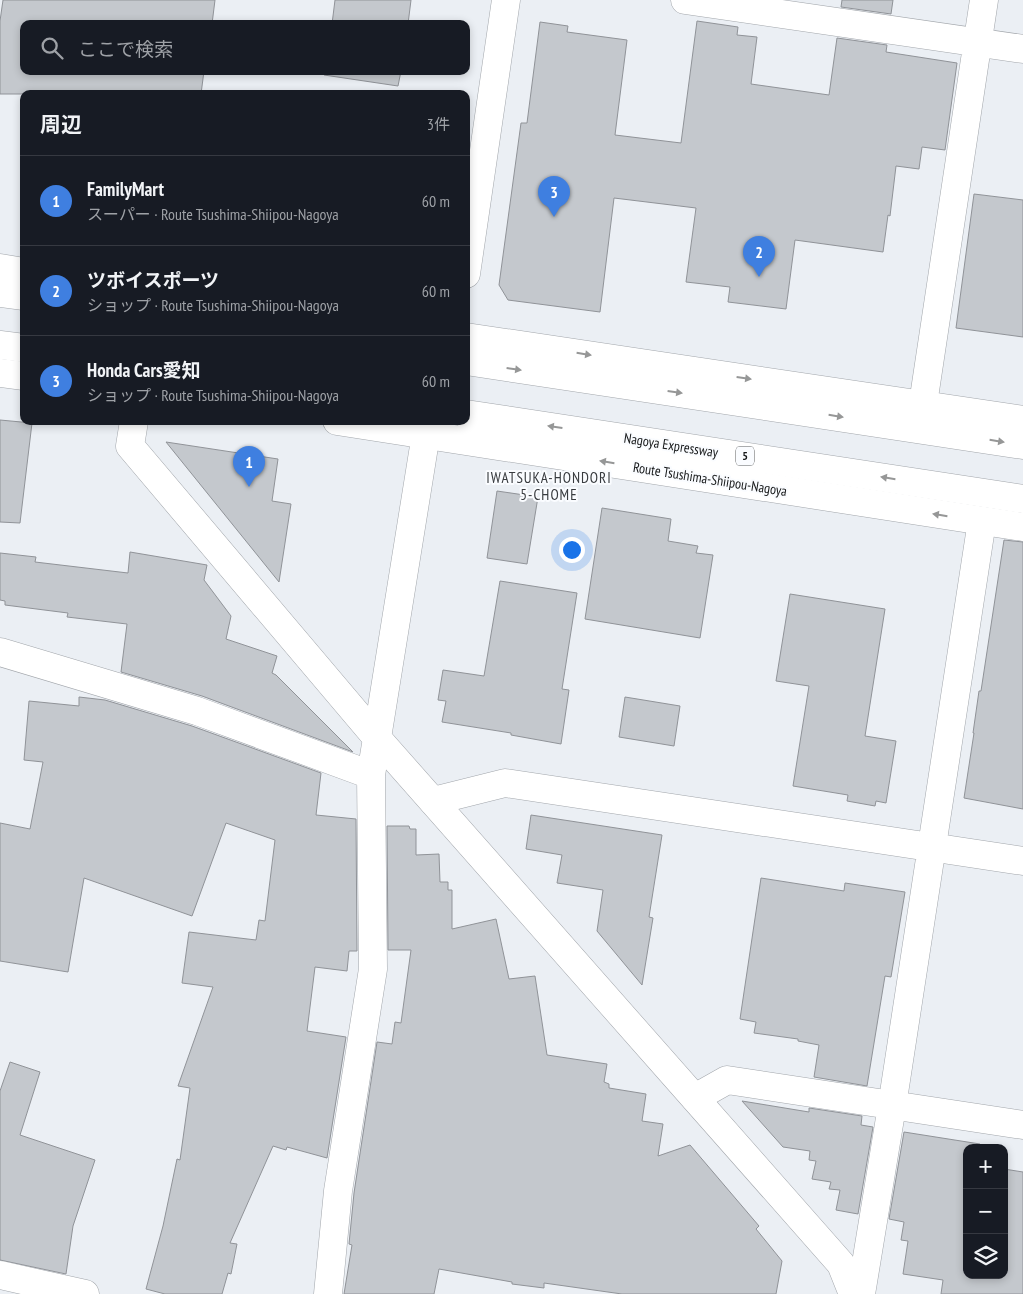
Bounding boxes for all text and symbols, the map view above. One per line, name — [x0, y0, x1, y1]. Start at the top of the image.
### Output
search box — [20, 20, 470, 75]
icon: search — [38, 34, 66, 62]
text: ここで検索 — [78, 37, 173, 61]
text: 周辺 — [40, 111, 82, 138]
text: 3件 — [427, 114, 450, 134]
pin: 3 — [538, 176, 570, 217]
text: FamilyMart — [87, 177, 164, 201]
text: 1 — [52, 191, 60, 211]
text: 60 m — [422, 191, 450, 211]
text: スーパー · Route Tsushima-Shiipou-Nagoya — [87, 204, 339, 224]
pin: 2 — [743, 236, 775, 277]
text: ツボイスポーツ — [87, 268, 219, 292]
text: 2 — [52, 281, 60, 301]
text: 60 m — [422, 281, 450, 301]
text: ショップ · Route Tsushima-Shiipou-Nagoya — [87, 295, 339, 315]
one-way arrow — [576, 350, 592, 358]
text: Honda Cars愛知 — [87, 358, 201, 382]
one-way arrow — [507, 365, 523, 373]
text: 3 — [52, 371, 60, 391]
text: 60 m — [422, 371, 450, 391]
one-way arrow — [737, 374, 753, 382]
text: ショップ · Route Tsushima-Shiipou-Nagoya — [87, 385, 339, 405]
one-way arrow — [668, 389, 684, 397]
one-way arrow — [828, 413, 844, 421]
one-way arrow — [546, 423, 562, 431]
street label: Nagoya Expressway — [623, 429, 720, 461]
one-way arrow — [989, 437, 1005, 445]
pin: 1 — [233, 446, 265, 487]
road number: 5 — [736, 446, 754, 466]
one-way arrow — [598, 458, 614, 466]
street label: Route Tsushima-Shiipou-Nagoya — [632, 458, 788, 500]
district label: IWATSUKA-HONDORI 5-CHOME — [486, 468, 612, 504]
one-way arrow — [880, 474, 896, 482]
one-way arrow — [932, 510, 948, 518]
your location — [559, 537, 585, 563]
map controls — [963, 1144, 1008, 1279]
button: + — [963, 1144, 1008, 1189]
button: − — [963, 1189, 1008, 1234]
button: layers — [963, 1234, 1008, 1279]

